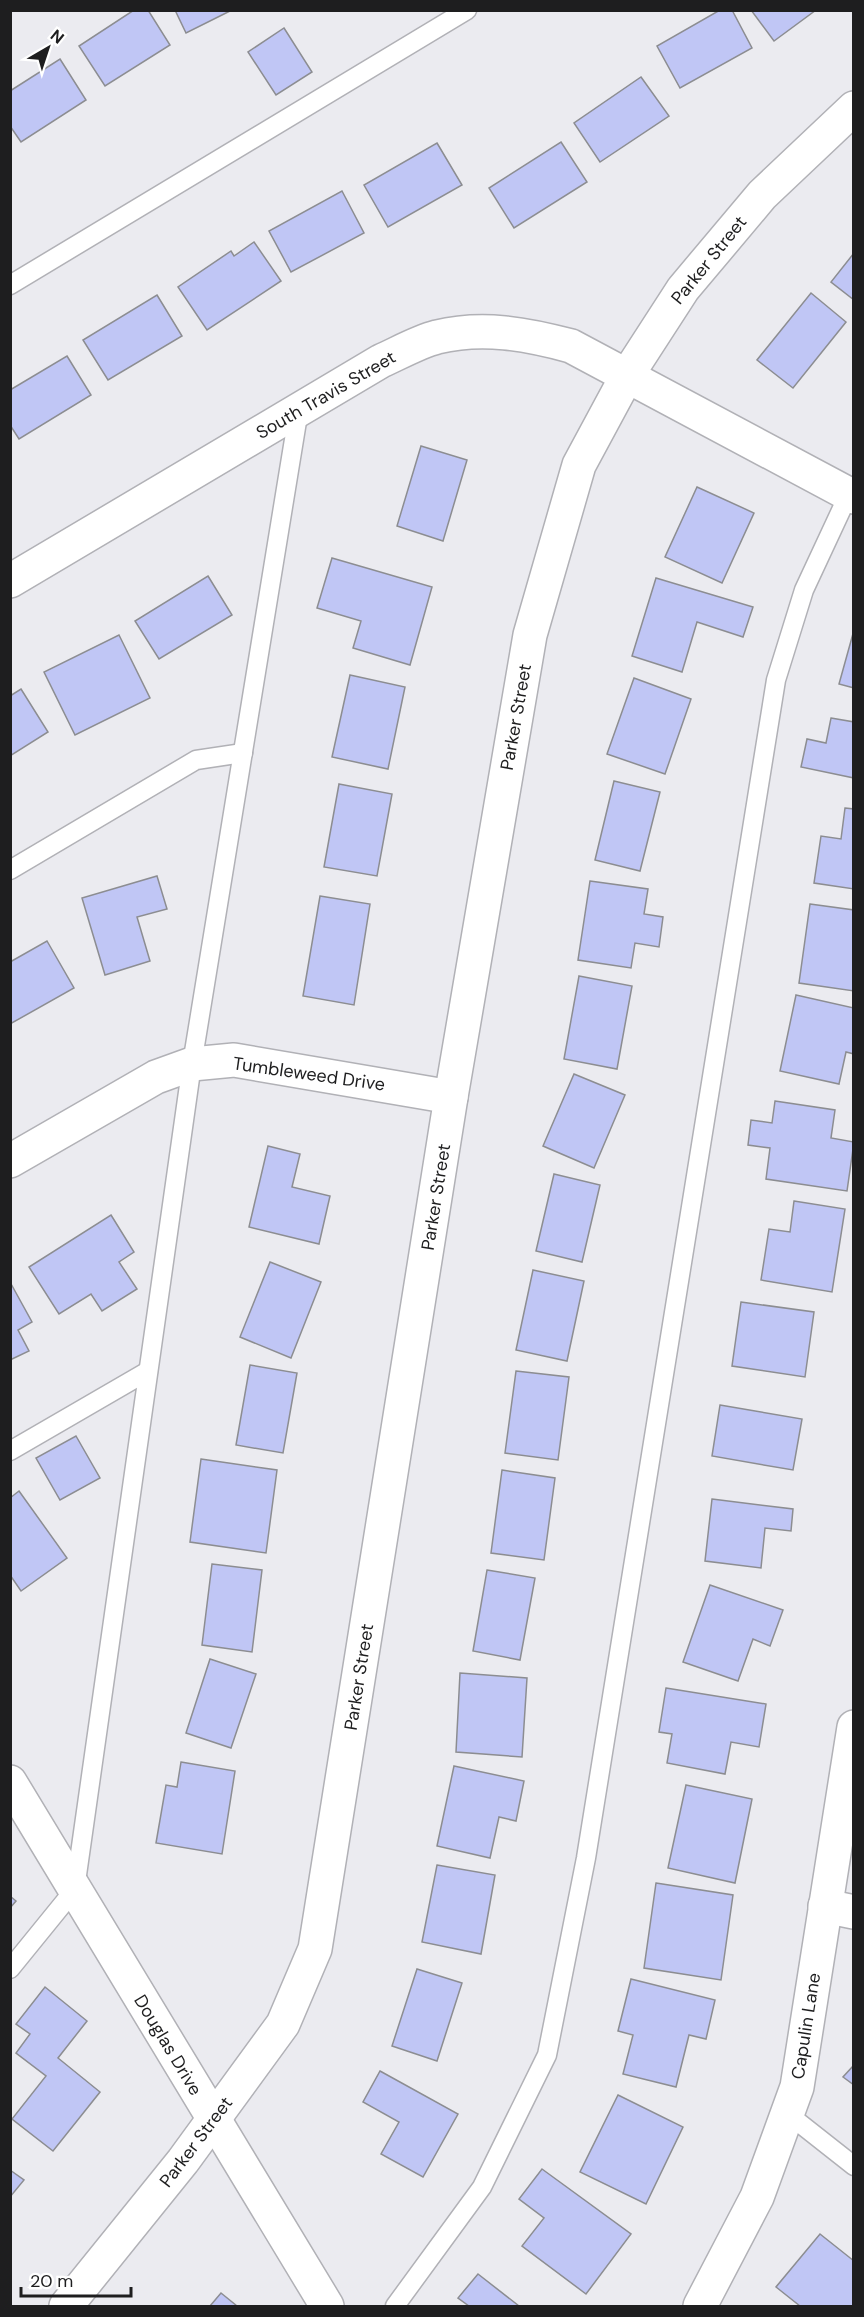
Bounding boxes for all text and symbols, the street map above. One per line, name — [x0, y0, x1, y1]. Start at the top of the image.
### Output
north arrow — [18, 18, 78, 78]
text: N — [46, 25, 68, 49]
street label: Parker Street — [666, 211, 752, 309]
street label: South Travis Street — [252, 345, 400, 445]
street label: Parker Street — [495, 662, 537, 772]
street label: Tumbleweed Drive — [231, 1051, 387, 1097]
street label: Parker Street — [416, 1142, 456, 1252]
street label: Parker Street — [339, 1622, 379, 1732]
street label: Capulin Lane — [786, 1971, 826, 2081]
street label: Douglas Drive — [128, 1990, 208, 2100]
street label: Parker Street — [154, 2092, 238, 2192]
scale bar — [21, 2260, 130, 2298]
text: 20 m — [30, 2269, 73, 2293]

